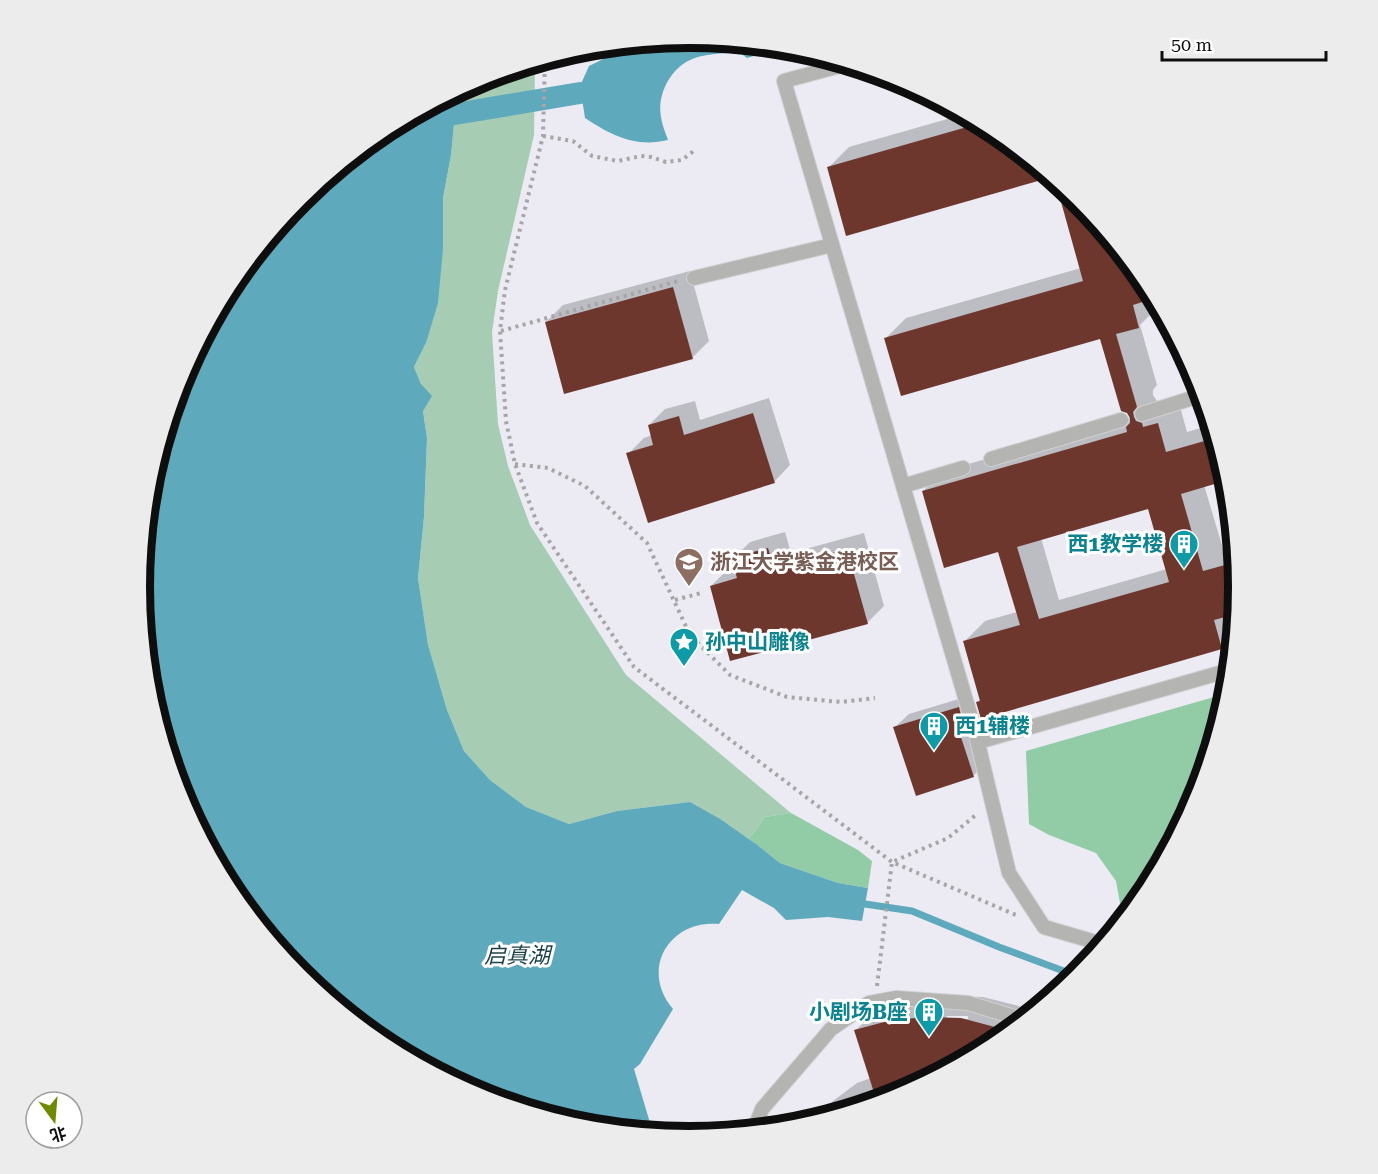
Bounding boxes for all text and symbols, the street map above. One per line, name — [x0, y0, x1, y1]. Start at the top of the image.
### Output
scale bar — [1162, 24, 1326, 62]
text: 50 m — [1171, 34, 1212, 55]
building icon: 西1教学楼 — [1168, 528, 1200, 570]
place label: 西1教学楼 — [1067, 532, 1163, 556]
school or university icon: 浙江大学紫金港校区 — [673, 546, 705, 588]
place label: 浙江大学紫金港校区 — [710, 550, 899, 574]
place icon: 孙中山雕像 — [668, 626, 700, 668]
place label: 孙中山雕像 — [705, 630, 810, 654]
building icon: 西1辅楼 — [918, 710, 950, 752]
place label: 西1辅楼 — [955, 714, 1030, 738]
water label: 启真湖 — [484, 943, 553, 968]
building icon: 小剧场B座 — [913, 996, 945, 1038]
place label: 小剧场B座 — [809, 1000, 908, 1024]
north arrow — [24, 1090, 84, 1150]
text: 北 — [48, 1123, 68, 1145]

